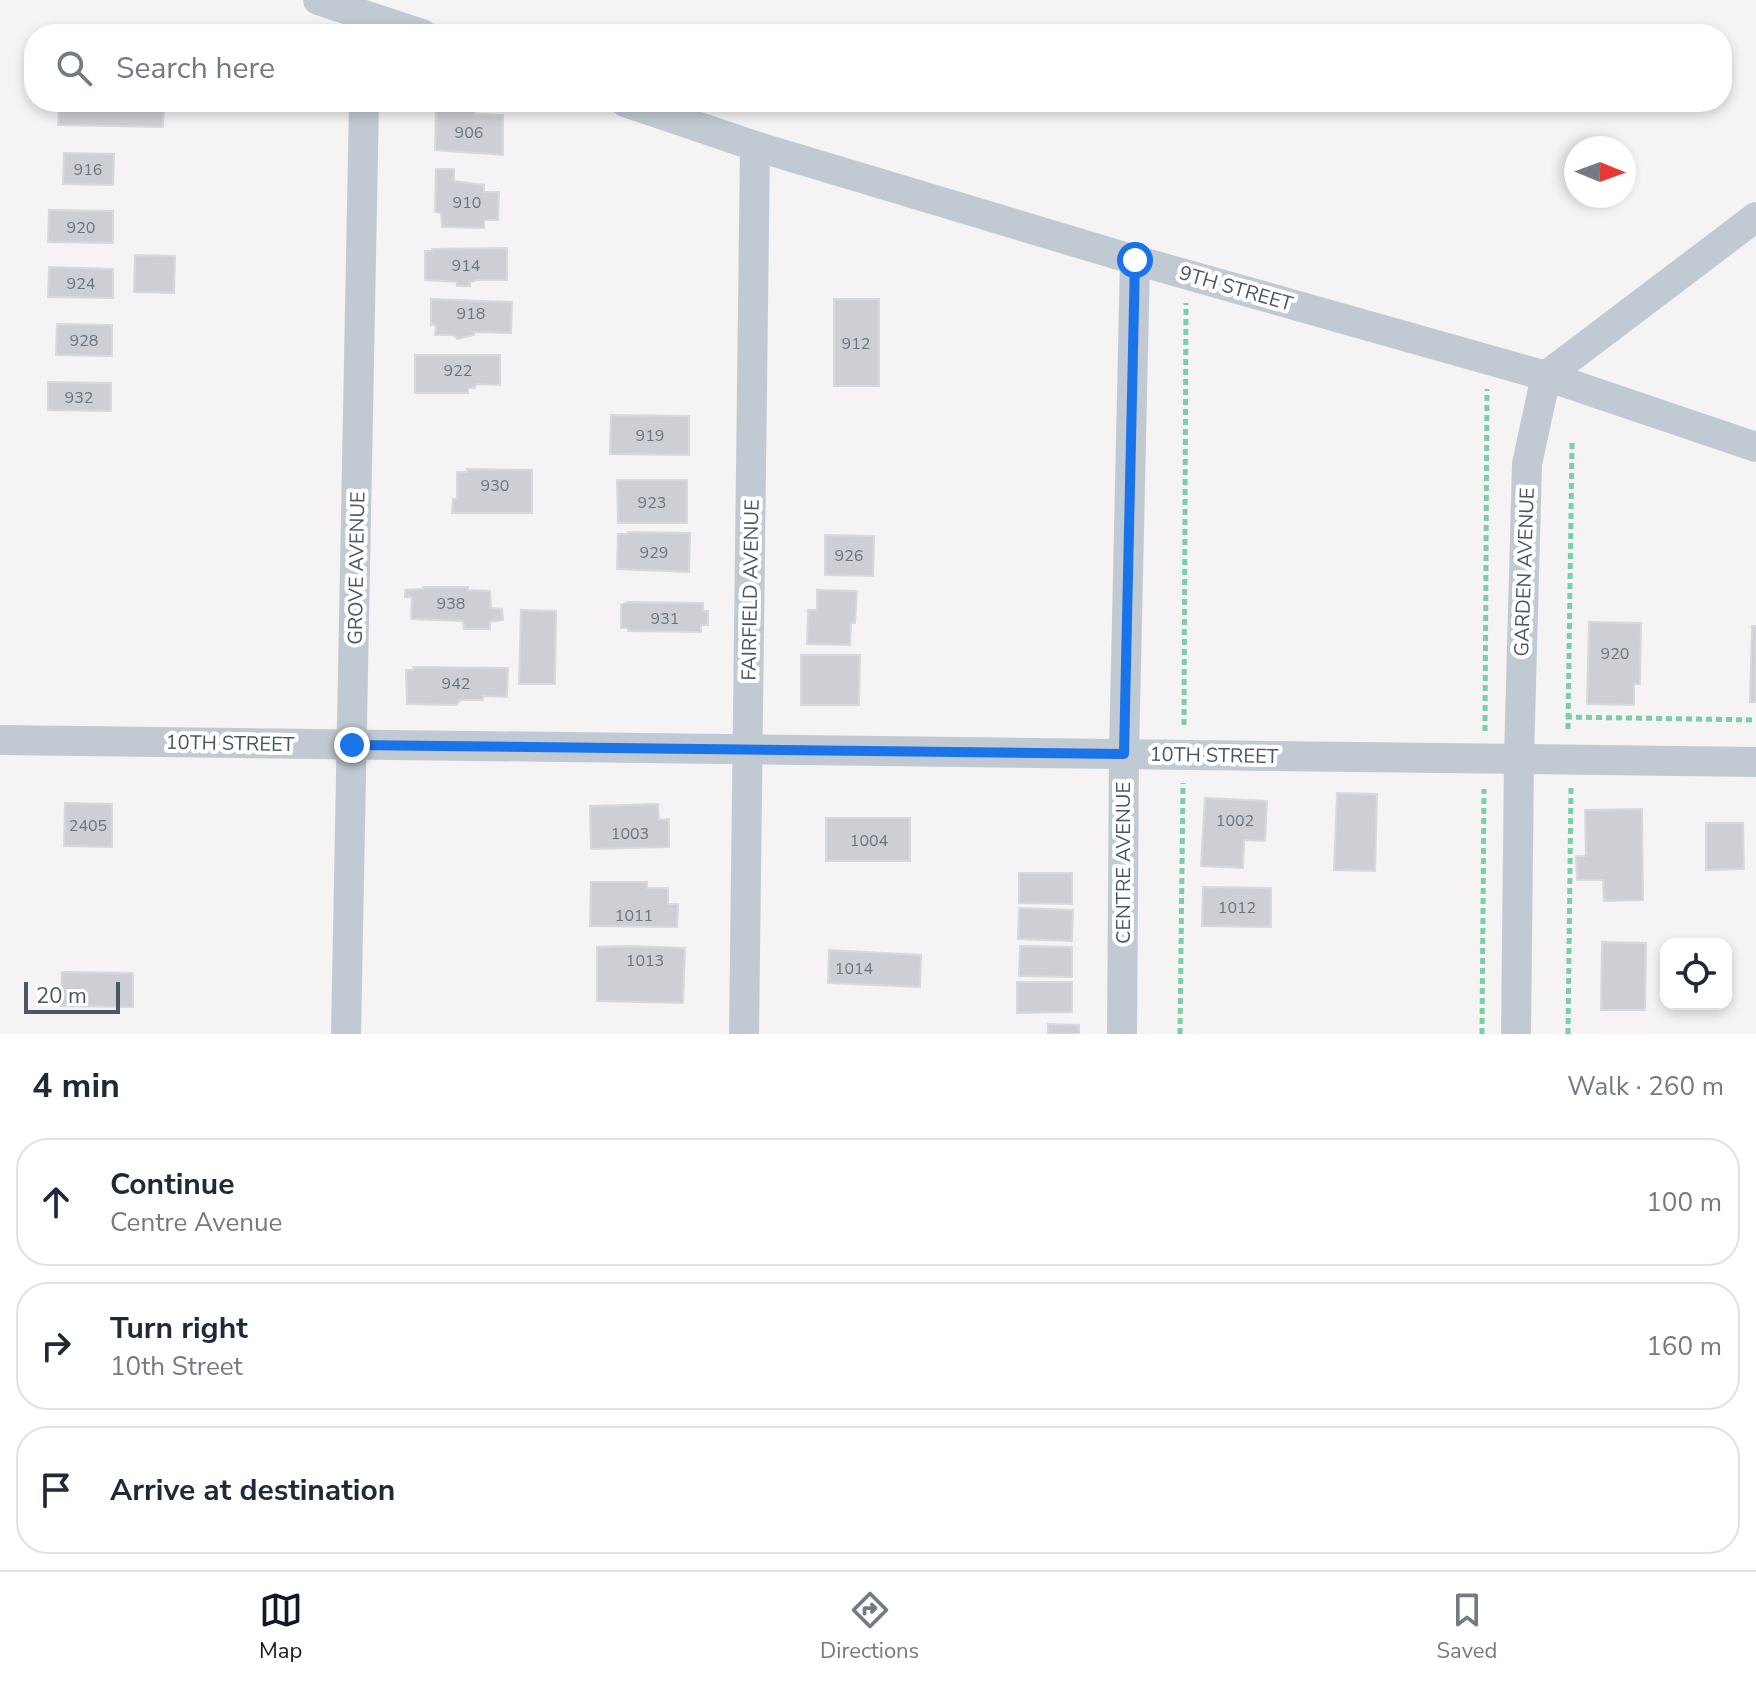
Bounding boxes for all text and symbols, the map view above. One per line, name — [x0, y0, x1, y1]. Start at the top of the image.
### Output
search box — [24, 24, 1732, 112]
icon: search — [52, 46, 96, 90]
text: Search here — [116, 48, 275, 89]
house number: 906 — [455, 122, 483, 144]
north arrow — [1564, 136, 1636, 208]
house number: 916 — [74, 159, 102, 181]
house number: 910 — [453, 192, 481, 214]
house number: 920 — [67, 217, 95, 239]
route start — [1117, 242, 1153, 278]
house number: 914 — [452, 255, 481, 277]
street label: 9TH STREET — [1176, 259, 1296, 318]
house number: 924 — [67, 273, 96, 295]
house number: 918 — [457, 303, 485, 325]
house number: 928 — [70, 330, 98, 352]
house number: 912 — [842, 333, 870, 355]
house number: 922 — [444, 360, 472, 382]
house number: 932 — [65, 387, 93, 409]
house number: 919 — [636, 425, 664, 447]
house number: 930 — [481, 475, 509, 497]
street label: GARDEN AVENUE — [1508, 487, 1541, 657]
street label: GROVE AVENUE — [342, 491, 371, 645]
house number: 923 — [638, 492, 666, 514]
street label: FAIRFIELD AVENUE — [735, 499, 766, 681]
house number: 929 — [640, 542, 668, 564]
house number: 926 — [835, 545, 863, 567]
house number: 938 — [437, 593, 465, 615]
house number: 931 — [651, 608, 679, 630]
house number: 920 — [1601, 643, 1629, 665]
house number: 942 — [442, 673, 470, 695]
route end — [334, 727, 370, 763]
street label: 10TH STREET — [165, 729, 295, 758]
street label: 10TH STREET — [1149, 741, 1279, 770]
street label: CENTRE AVENUE — [1110, 782, 1137, 944]
house number: 1002 — [1216, 810, 1254, 832]
house number: 2405 — [69, 815, 107, 837]
house number: 1003 — [611, 823, 649, 845]
house number: 1004 — [850, 830, 889, 852]
house number: 1012 — [1218, 897, 1256, 919]
house number: 1011 — [615, 905, 653, 927]
map controls — [1660, 938, 1732, 1010]
button: locate — [1660, 938, 1732, 1010]
house number: 1013 — [626, 950, 664, 972]
house number: 1014 — [835, 958, 874, 980]
scale bar — [24, 978, 120, 1014]
text: 20 m — [36, 981, 87, 1011]
text: 4 min — [32, 1063, 120, 1109]
text: Walk · 260 m — [1567, 1069, 1724, 1104]
text: Continue — [110, 1164, 235, 1205]
icon: ahead — [34, 1180, 78, 1224]
text: 100 m — [1646, 1185, 1722, 1220]
text: Centre Avenue — [110, 1205, 282, 1240]
text: Turn right — [110, 1308, 248, 1349]
icon: right — [34, 1324, 78, 1368]
text: 160 m — [1646, 1329, 1722, 1364]
text: 10th Street — [110, 1349, 243, 1384]
icon: arrive — [34, 1468, 78, 1512]
text: Arrive at destination — [110, 1470, 395, 1511]
tab: Map — [259, 1588, 303, 1666]
tab: Directions — [820, 1588, 919, 1666]
tab: Saved — [1437, 1588, 1497, 1666]

